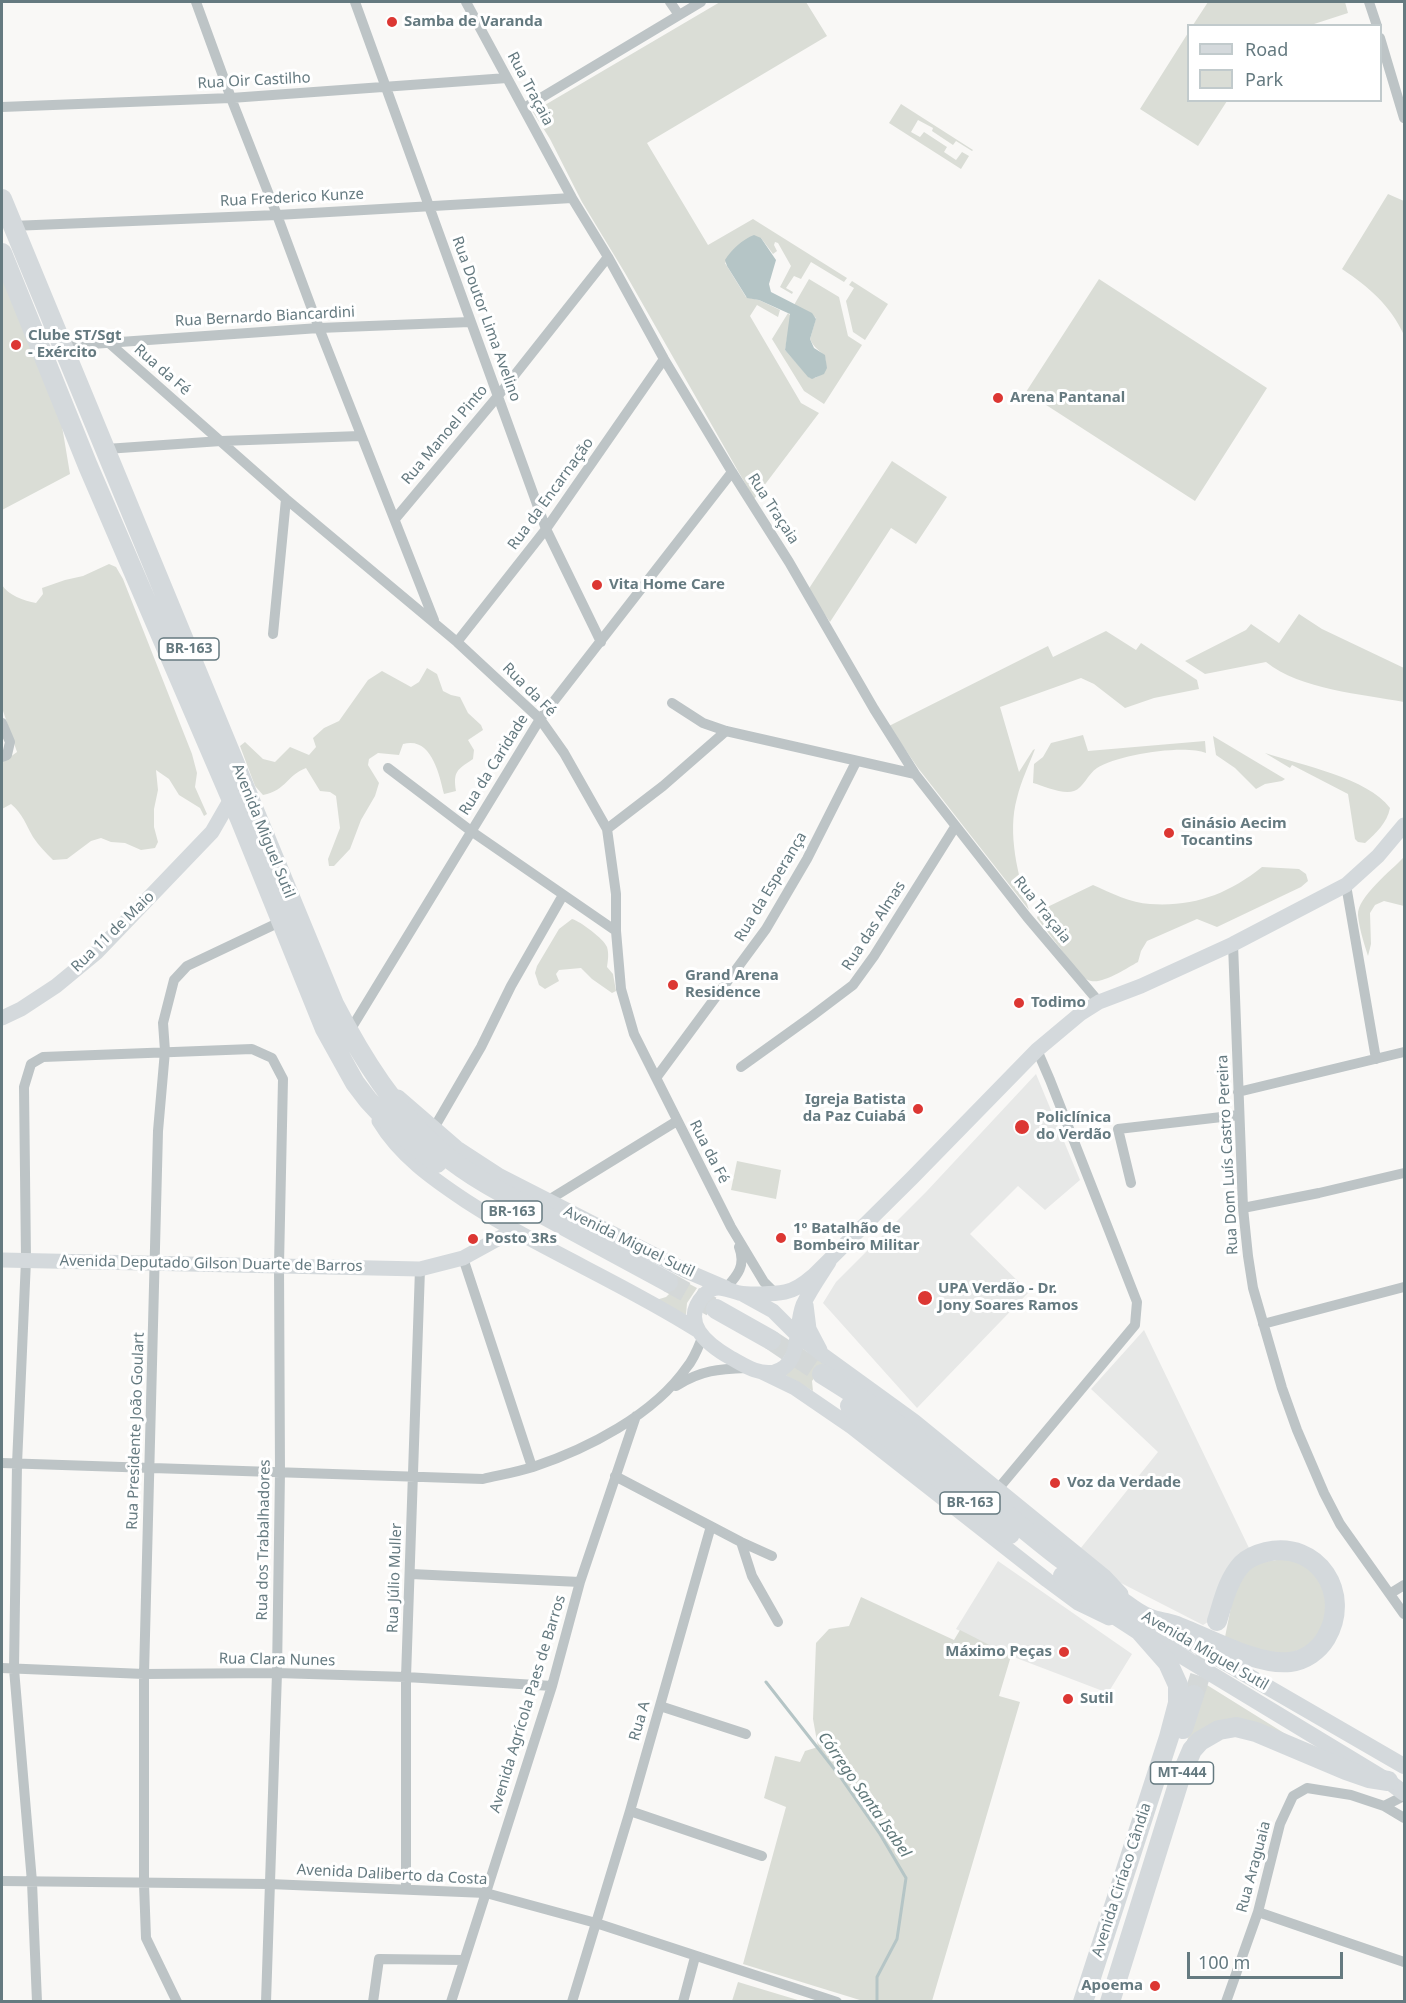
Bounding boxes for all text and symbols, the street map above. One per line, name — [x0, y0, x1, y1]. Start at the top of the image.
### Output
place label: Samba de Varanda — [404, 13, 543, 31]
marker: Samba de Varanda — [385, 15, 399, 29]
legend — [1187, 24, 1382, 102]
text: Road — [1245, 37, 1288, 61]
street label: Rua Traçaia — [503, 49, 557, 129]
text: Park — [1245, 67, 1283, 91]
street label: Rua Oir Castilho — [197, 69, 311, 93]
street label: Rua Frederico Kunze — [219, 185, 365, 211]
street label: Rua Doutor Lima Avelino — [448, 234, 524, 404]
street label: Rua Bernardo Biancardini — [175, 303, 355, 331]
place label: Clube ST/Sgt - Exército — [28, 327, 122, 362]
marker: Clube ST/Sgt - Exército — [9, 338, 23, 352]
street label: Rua da Fé — [130, 341, 194, 399]
street label: Rua Manoel Pinto — [398, 382, 492, 488]
place label: Arena Pantanal — [1010, 389, 1125, 407]
marker: Arena Pantanal — [991, 391, 1005, 405]
street label: Rua da Encarnação — [504, 434, 598, 554]
street label: Rua Traçaia — [743, 470, 803, 548]
place label: Vita Home Care — [609, 576, 725, 594]
marker: Vita Home Care — [590, 578, 604, 592]
road number: BR-163 — [159, 638, 219, 660]
street label: Rua da Fé — [498, 659, 560, 721]
street label: Rua da Caridade — [456, 711, 532, 819]
street label: Avenida Miguel Sutil — [228, 761, 298, 901]
place label: Ginásio Aecim Tocantins — [1181, 815, 1287, 850]
marker: Ginásio Aecim Tocantins — [1162, 826, 1176, 840]
street label: Rua da Esperança — [731, 829, 811, 945]
street label: Rua Traçaia — [1010, 873, 1074, 947]
street label: Rua das Almas — [838, 878, 910, 974]
street label: Rua 11 de Maio — [68, 888, 158, 976]
place label: Grand Arena Residence — [685, 967, 779, 1002]
marker: Grand Arena Residence — [666, 978, 680, 992]
place label: Todimo — [1031, 994, 1086, 1012]
marker: Todimo — [1012, 996, 1026, 1010]
street label: Rua Dom Luís Castro Pereira — [1214, 1054, 1242, 1256]
place label: Igreja Batista da Paz Cuiabá — [803, 1091, 906, 1126]
marker: Igreja Batista da Paz Cuiabá — [911, 1102, 925, 1116]
place label: Policlínica do Verdão — [1036, 1109, 1111, 1144]
street label: Rua da Fé — [685, 1117, 733, 1187]
marker: Policlínica do Verdão — [1013, 1118, 1031, 1136]
road number: BR-163 — [482, 1201, 542, 1223]
street label: Avenida Miguel Sutil — [561, 1203, 697, 1281]
place label: 1º Batalhão de Bombeiro Militar — [793, 1220, 919, 1255]
place label: Posto 3Rs — [485, 1230, 557, 1248]
marker: 1º Batalhão de Bombeiro Militar — [774, 1231, 788, 1245]
marker: Posto 3Rs — [466, 1232, 480, 1246]
street label: Avenida Deputado Gilson Duarte de Barros — [59, 1252, 363, 1276]
place label: UPA Verdão - Dr. Jony Soares Ramos — [938, 1280, 1078, 1315]
marker: UPA Verdão - Dr. Jony Soares Ramos — [916, 1289, 934, 1307]
street label: Rua Presidente João Goulart — [124, 1332, 148, 1530]
street label: Rua dos Trabalhadores — [254, 1459, 274, 1621]
place label: Voz da Verdade — [1067, 1474, 1181, 1492]
marker: Voz da Verdade — [1048, 1476, 1062, 1490]
road number: BR-163 — [940, 1492, 1000, 1514]
street label: Rua Júlio Muller — [384, 1523, 406, 1633]
street label: Avenida Agrícola Paes de Barros — [486, 1593, 570, 1815]
street label: Avenida Miguel Sutil — [1138, 1607, 1272, 1695]
place label: Máximo Peças — [945, 1643, 1052, 1661]
marker: Máximo Peças — [1057, 1645, 1071, 1659]
street label: Rua Clara Nunes — [219, 1650, 335, 1670]
place label: Sutil — [1080, 1690, 1113, 1708]
marker: Sutil — [1061, 1692, 1075, 1706]
street label: Rua A — [626, 1699, 654, 1743]
water label: Córrego Santa Isabel — [813, 1729, 915, 1861]
road number: MT-444 — [1150, 1762, 1214, 1784]
street label: Avenida Ciríaco Cândia — [1089, 1801, 1155, 1959]
street label: Rua Araguaia — [1233, 1819, 1275, 1915]
street label: Avenida Daliberto da Costa — [296, 1861, 488, 1889]
scale bar — [1190, 1940, 1346, 1978]
text: 100 m — [1198, 1950, 1250, 1974]
place label: Apoema — [1081, 1977, 1143, 1995]
marker: Apoema — [1148, 1979, 1162, 1993]

